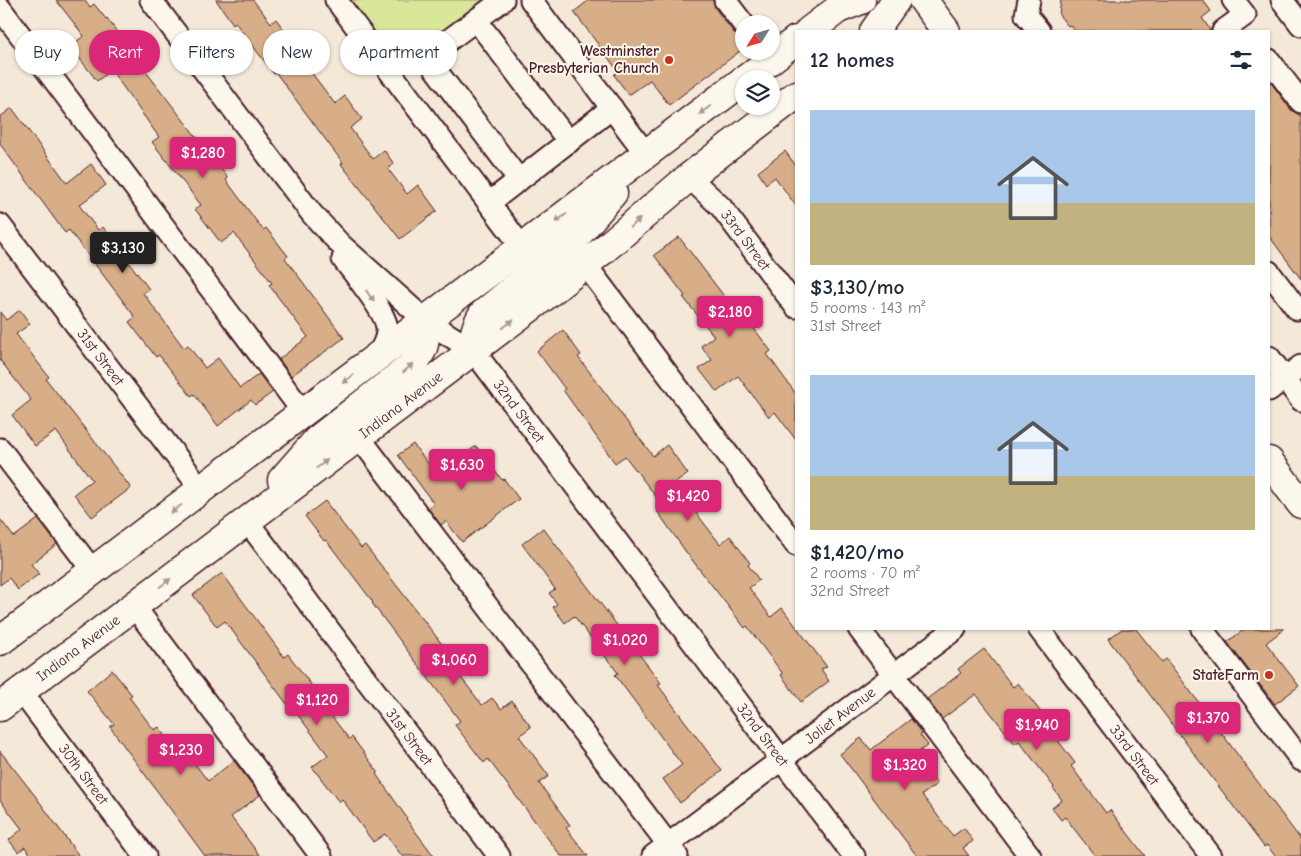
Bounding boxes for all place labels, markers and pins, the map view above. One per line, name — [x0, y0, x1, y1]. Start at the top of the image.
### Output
place label: Westminster Presbyterian Church — [529, 42, 659, 77]
marker: Westminster Presbyterian Church — [663, 54, 675, 66]
pin: $1,280 — [162, 136, 244, 179]
pin: $3,130 — [82, 232, 164, 274]
pin: $2,180 — [689, 296, 771, 338]
pin: $1,630 — [421, 448, 503, 491]
pin: $1,420 — [647, 480, 729, 522]
pin: $1,020 — [584, 624, 666, 666]
pin: $1,060 — [413, 644, 495, 686]
place label: StateFarm — [1192, 666, 1259, 684]
marker: StateFarm — [1263, 669, 1275, 681]
pin: $1,120 — [276, 684, 358, 726]
pin: $1,370 — [1167, 702, 1249, 744]
pin: $1,940 — [996, 708, 1078, 751]
pin: $1,230 — [140, 734, 222, 776]
pin: $1,320 — [864, 748, 946, 791]

